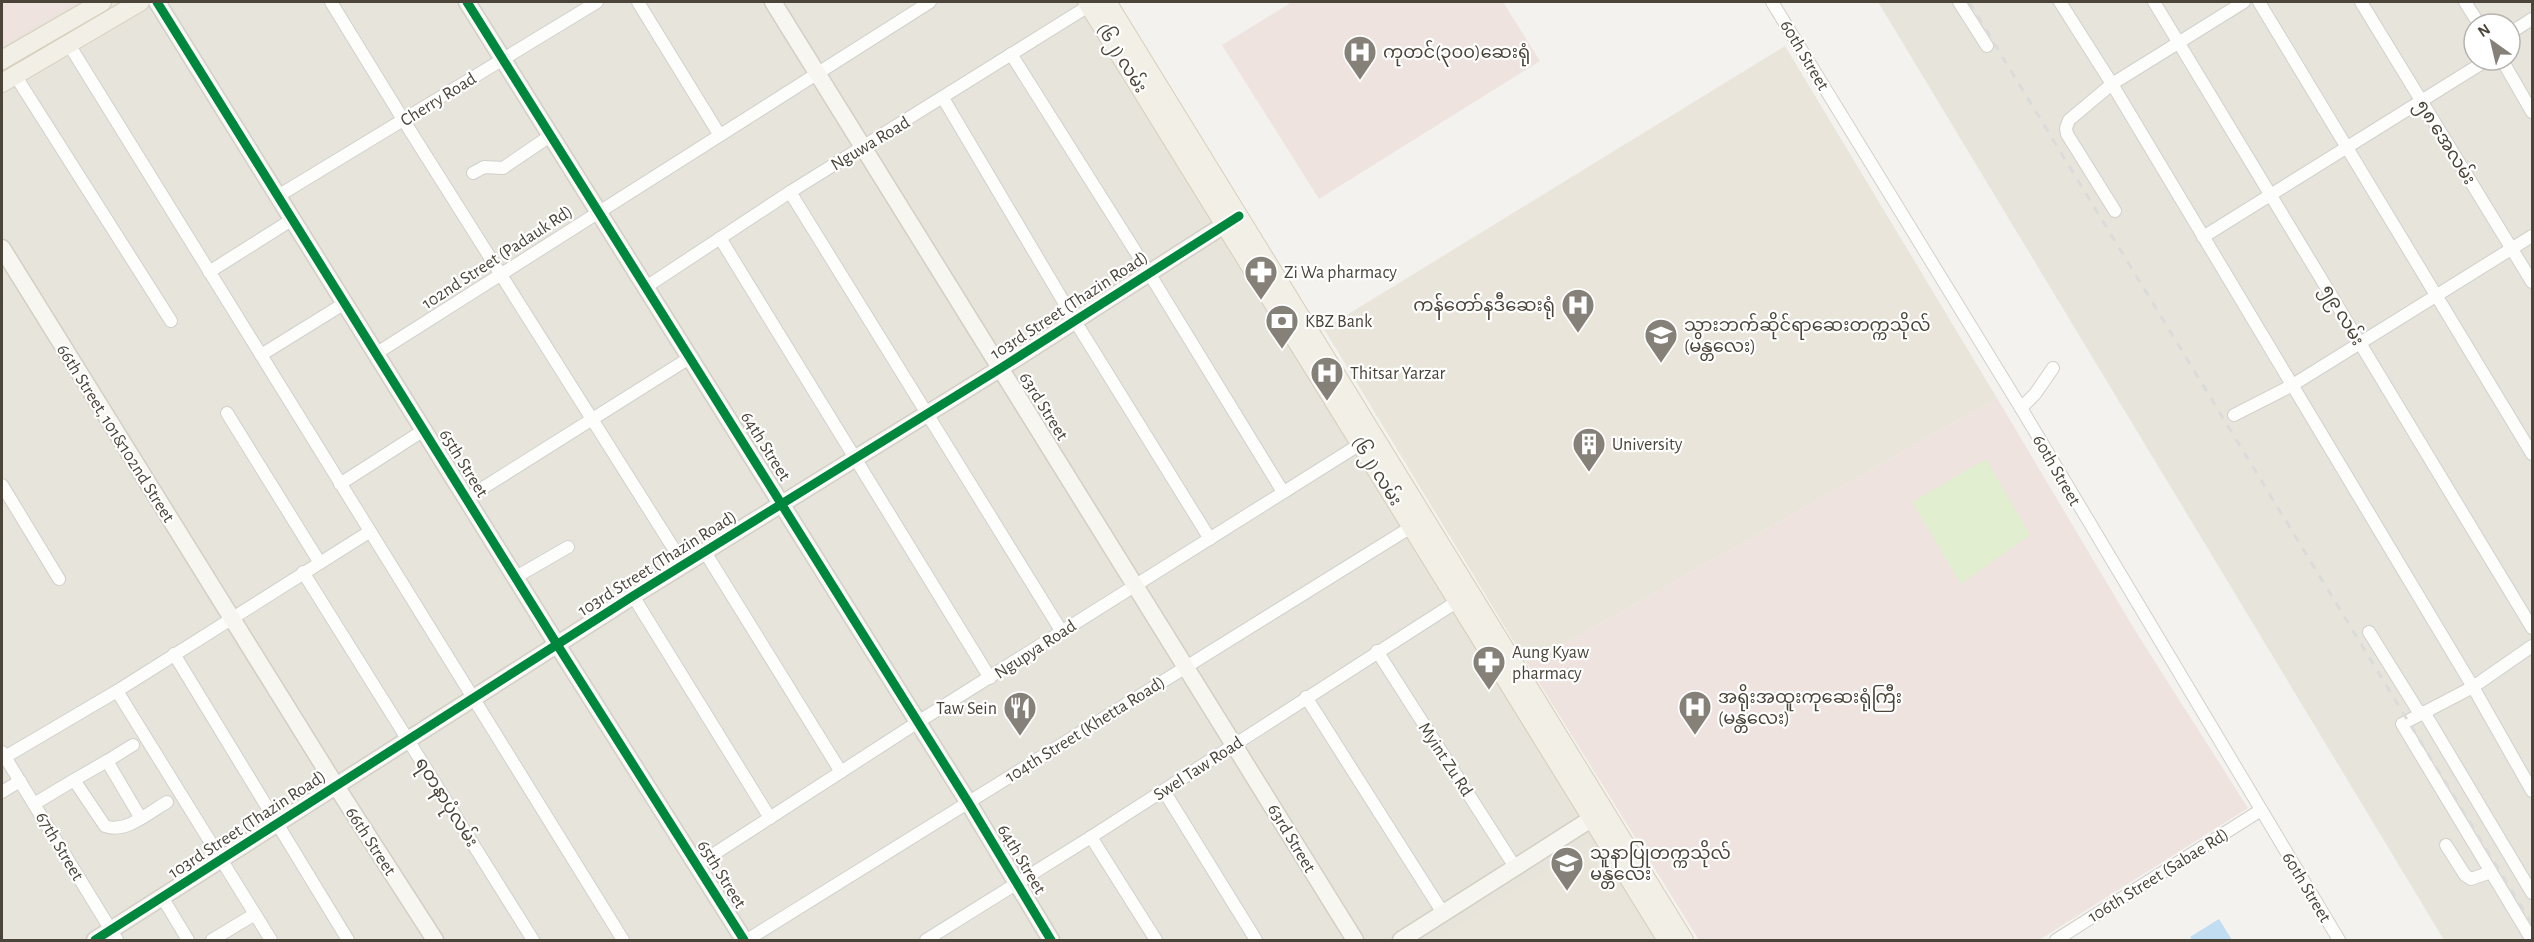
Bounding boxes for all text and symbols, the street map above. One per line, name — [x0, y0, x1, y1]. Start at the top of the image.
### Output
north arrow — [2462, 12, 2522, 72]
street label: 60th Street — [1776, 17, 1832, 94]
street label: (၆၂) လမ်း — [1089, 18, 1154, 99]
text: N — [2475, 21, 2493, 40]
hospital icon: ကုတင်(၃၀၀)ဆေးရုံ — [1342, 34, 1378, 81]
place label: ကုတင်(၃၀၀)ဆေးရုံ — [1383, 39, 1530, 67]
street label: Cherry Road — [398, 70, 479, 130]
street label: ၅၈ အေလမ်း — [2408, 94, 2482, 191]
street label: Nguwa Road — [828, 113, 913, 174]
street label: 102nd Street (Padauk Rd) — [419, 203, 576, 313]
street label: 103rd Street (Thazin Road) — [988, 248, 1151, 363]
pharmacy icon: Zi Wa pharmacy — [1243, 254, 1279, 301]
place label: Zi Wa pharmacy — [1284, 264, 1397, 282]
street label: ၅၉ လမ်း — [2313, 280, 2371, 351]
hospital icon: ကန်တော်နဒီဆေးရုံ — [1560, 287, 1596, 334]
place label: ကန်တော်နဒီဆေးရုံ — [1413, 291, 1555, 320]
bank icon: KBZ Bank — [1264, 303, 1300, 350]
place label: သွားဘက်ဆိုင်ရာဆေးတက္ကသိုလ် (မန္တလေး) — [1684, 311, 1930, 361]
place label: KBZ Bank — [1305, 313, 1373, 331]
school or university icon: သွားဘက်ဆိုင်ရာဆေးတက္ကသိုလ် (မန္တလေး) — [1643, 317, 1679, 364]
street label: 66th Street, 101&102nd Street — [53, 341, 178, 526]
hospital icon: Thitsar Yarzar — [1309, 355, 1345, 402]
place label: Thitsar Yarzar — [1350, 365, 1446, 383]
street label: 63rd Street — [1015, 369, 1071, 444]
street label: 64th Street — [737, 409, 793, 484]
street label: 65th Street — [435, 426, 491, 501]
building icon: University — [1571, 426, 1607, 473]
street label: (၆၂) လမ်း — [1344, 431, 1409, 512]
street label: 60th Street — [2029, 432, 2084, 509]
place label: University — [1612, 436, 1683, 454]
street label: 103rd Street (Thazin Road) — [575, 508, 740, 620]
street label: Ngupya Road — [992, 617, 1080, 683]
pharmacy icon: Aung Kyaw pharmacy — [1471, 644, 1507, 691]
place label: Aung Kyaw pharmacy — [1512, 644, 1589, 683]
street label: 104th Street (Khetta Road) — [1003, 673, 1169, 786]
place label: အရိုးအထူးကုဆေးရုံကြီး (မန္တလေး) — [1718, 683, 1902, 733]
hospital icon: အရိုးအထူးကုဆေးရုံကြီး (မန္တလေး) — [1677, 689, 1713, 736]
restaurant icon: Taw Sein — [1002, 690, 1038, 737]
place label: Taw Sein — [936, 700, 997, 718]
street label: Myint Zu Rd — [1415, 719, 1476, 800]
street label: Swel Taw Road — [1151, 733, 1246, 804]
street label: ရတနာပုံလမ်း — [407, 752, 485, 853]
street label: 103rd Street (Thazin Road) — [166, 767, 329, 882]
street label: 63rd Street — [1264, 801, 1319, 876]
street label: 66th Street — [342, 804, 399, 879]
street label: 67th Street — [32, 809, 87, 884]
street label: 64th Street — [993, 822, 1049, 898]
street label: 106th Street (Sabae Rd) — [2085, 825, 2232, 926]
street label: 65th Street — [693, 837, 749, 912]
place label: သူနာပြုတက္ကသိုလ် မန္တလေး — [1590, 839, 1731, 889]
school or university icon: သူနာပြုတက္ကသိုလ် မန္တလေး — [1549, 845, 1585, 892]
street label: 60th Street — [2278, 849, 2334, 926]

